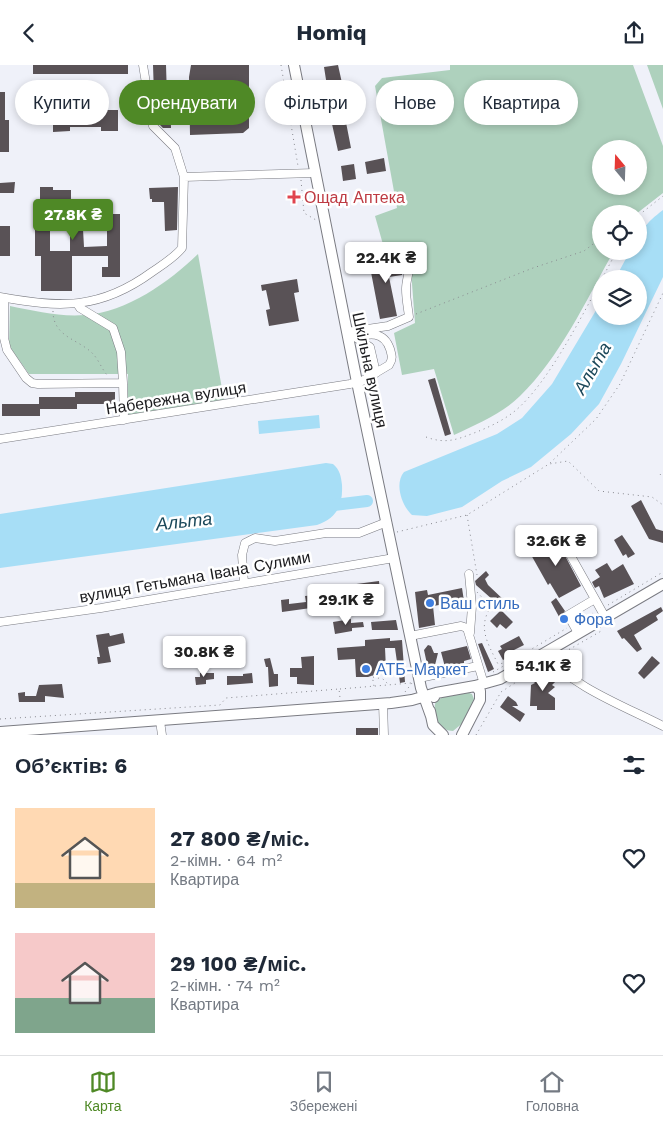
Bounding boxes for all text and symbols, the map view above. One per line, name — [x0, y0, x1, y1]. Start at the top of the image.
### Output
icon: back — [15, 19, 43, 47]
icon: share — [620, 19, 648, 47]
text: Homiq — [296, 20, 367, 45]
chip: Купити — [15, 80, 109, 125]
chip: Орендувати — [119, 80, 255, 125]
chip: Фільтри — [265, 80, 366, 125]
chip: Нове — [376, 80, 454, 125]
chip: Квартира — [464, 80, 578, 125]
north arrow — [592, 140, 648, 195]
map controls — [592, 140, 647, 325]
place label: Ощад Аптека — [304, 188, 405, 207]
marker: Ощад Аптека — [288, 191, 300, 203]
pin: 27.8K ₴ — [27, 199, 119, 241]
text: 27.8K ₴ — [44, 205, 102, 224]
button: locate — [592, 205, 647, 260]
pin: 22.4K ₴ — [340, 241, 432, 284]
text: 22.4K ₴ — [356, 248, 416, 267]
button: layers — [592, 270, 647, 325]
street label: Шкільна вулиця — [348, 310, 392, 430]
water label: Альта — [568, 338, 615, 399]
street label: Набережна вулиця — [105, 378, 247, 418]
water label: Альта — [154, 508, 213, 534]
pin: 32.6K ₴ — [510, 525, 602, 567]
text: 32.6K ₴ — [526, 531, 586, 550]
street label: вулиця Гетьмана Івана Сулими — [78, 547, 312, 607]
pin: 29.1K ₴ — [300, 583, 392, 626]
text: 29.1K ₴ — [318, 590, 374, 609]
place label: Ваш стиль — [440, 594, 520, 613]
marker: Ваш стиль — [424, 597, 436, 609]
place label: Фора — [574, 610, 613, 629]
marker: Фора — [558, 613, 570, 625]
pin: 30.8K ₴ — [158, 635, 250, 678]
text: 30.8K ₴ — [174, 642, 234, 661]
pin: 54.1K ₴ — [497, 649, 589, 692]
text: 54.1K ₴ — [515, 656, 571, 675]
place label: АТБ-Маркет — [376, 660, 469, 679]
marker: АТБ-Маркет — [360, 663, 372, 675]
icon: filters — [620, 751, 648, 779]
text: Об’єктів: 6 — [15, 753, 127, 778]
text: 27 800 ₴/міс. — [170, 826, 310, 851]
icon: home — [55, 828, 115, 888]
icon: heart — [620, 844, 648, 872]
text: 2-кімн. · 64 m² — [170, 851, 282, 870]
text: Квартира — [170, 870, 239, 889]
text: 29 100 ₴/міс. — [170, 951, 306, 976]
icon: home — [55, 953, 115, 1013]
icon: heart — [620, 969, 648, 997]
text: 2-кімн. · 74 m² — [170, 976, 280, 995]
text: Квартира — [170, 995, 239, 1014]
tab: Карта — [84, 1068, 122, 1114]
tab: Збережені — [290, 1068, 357, 1114]
tab: Головна — [526, 1068, 579, 1114]

